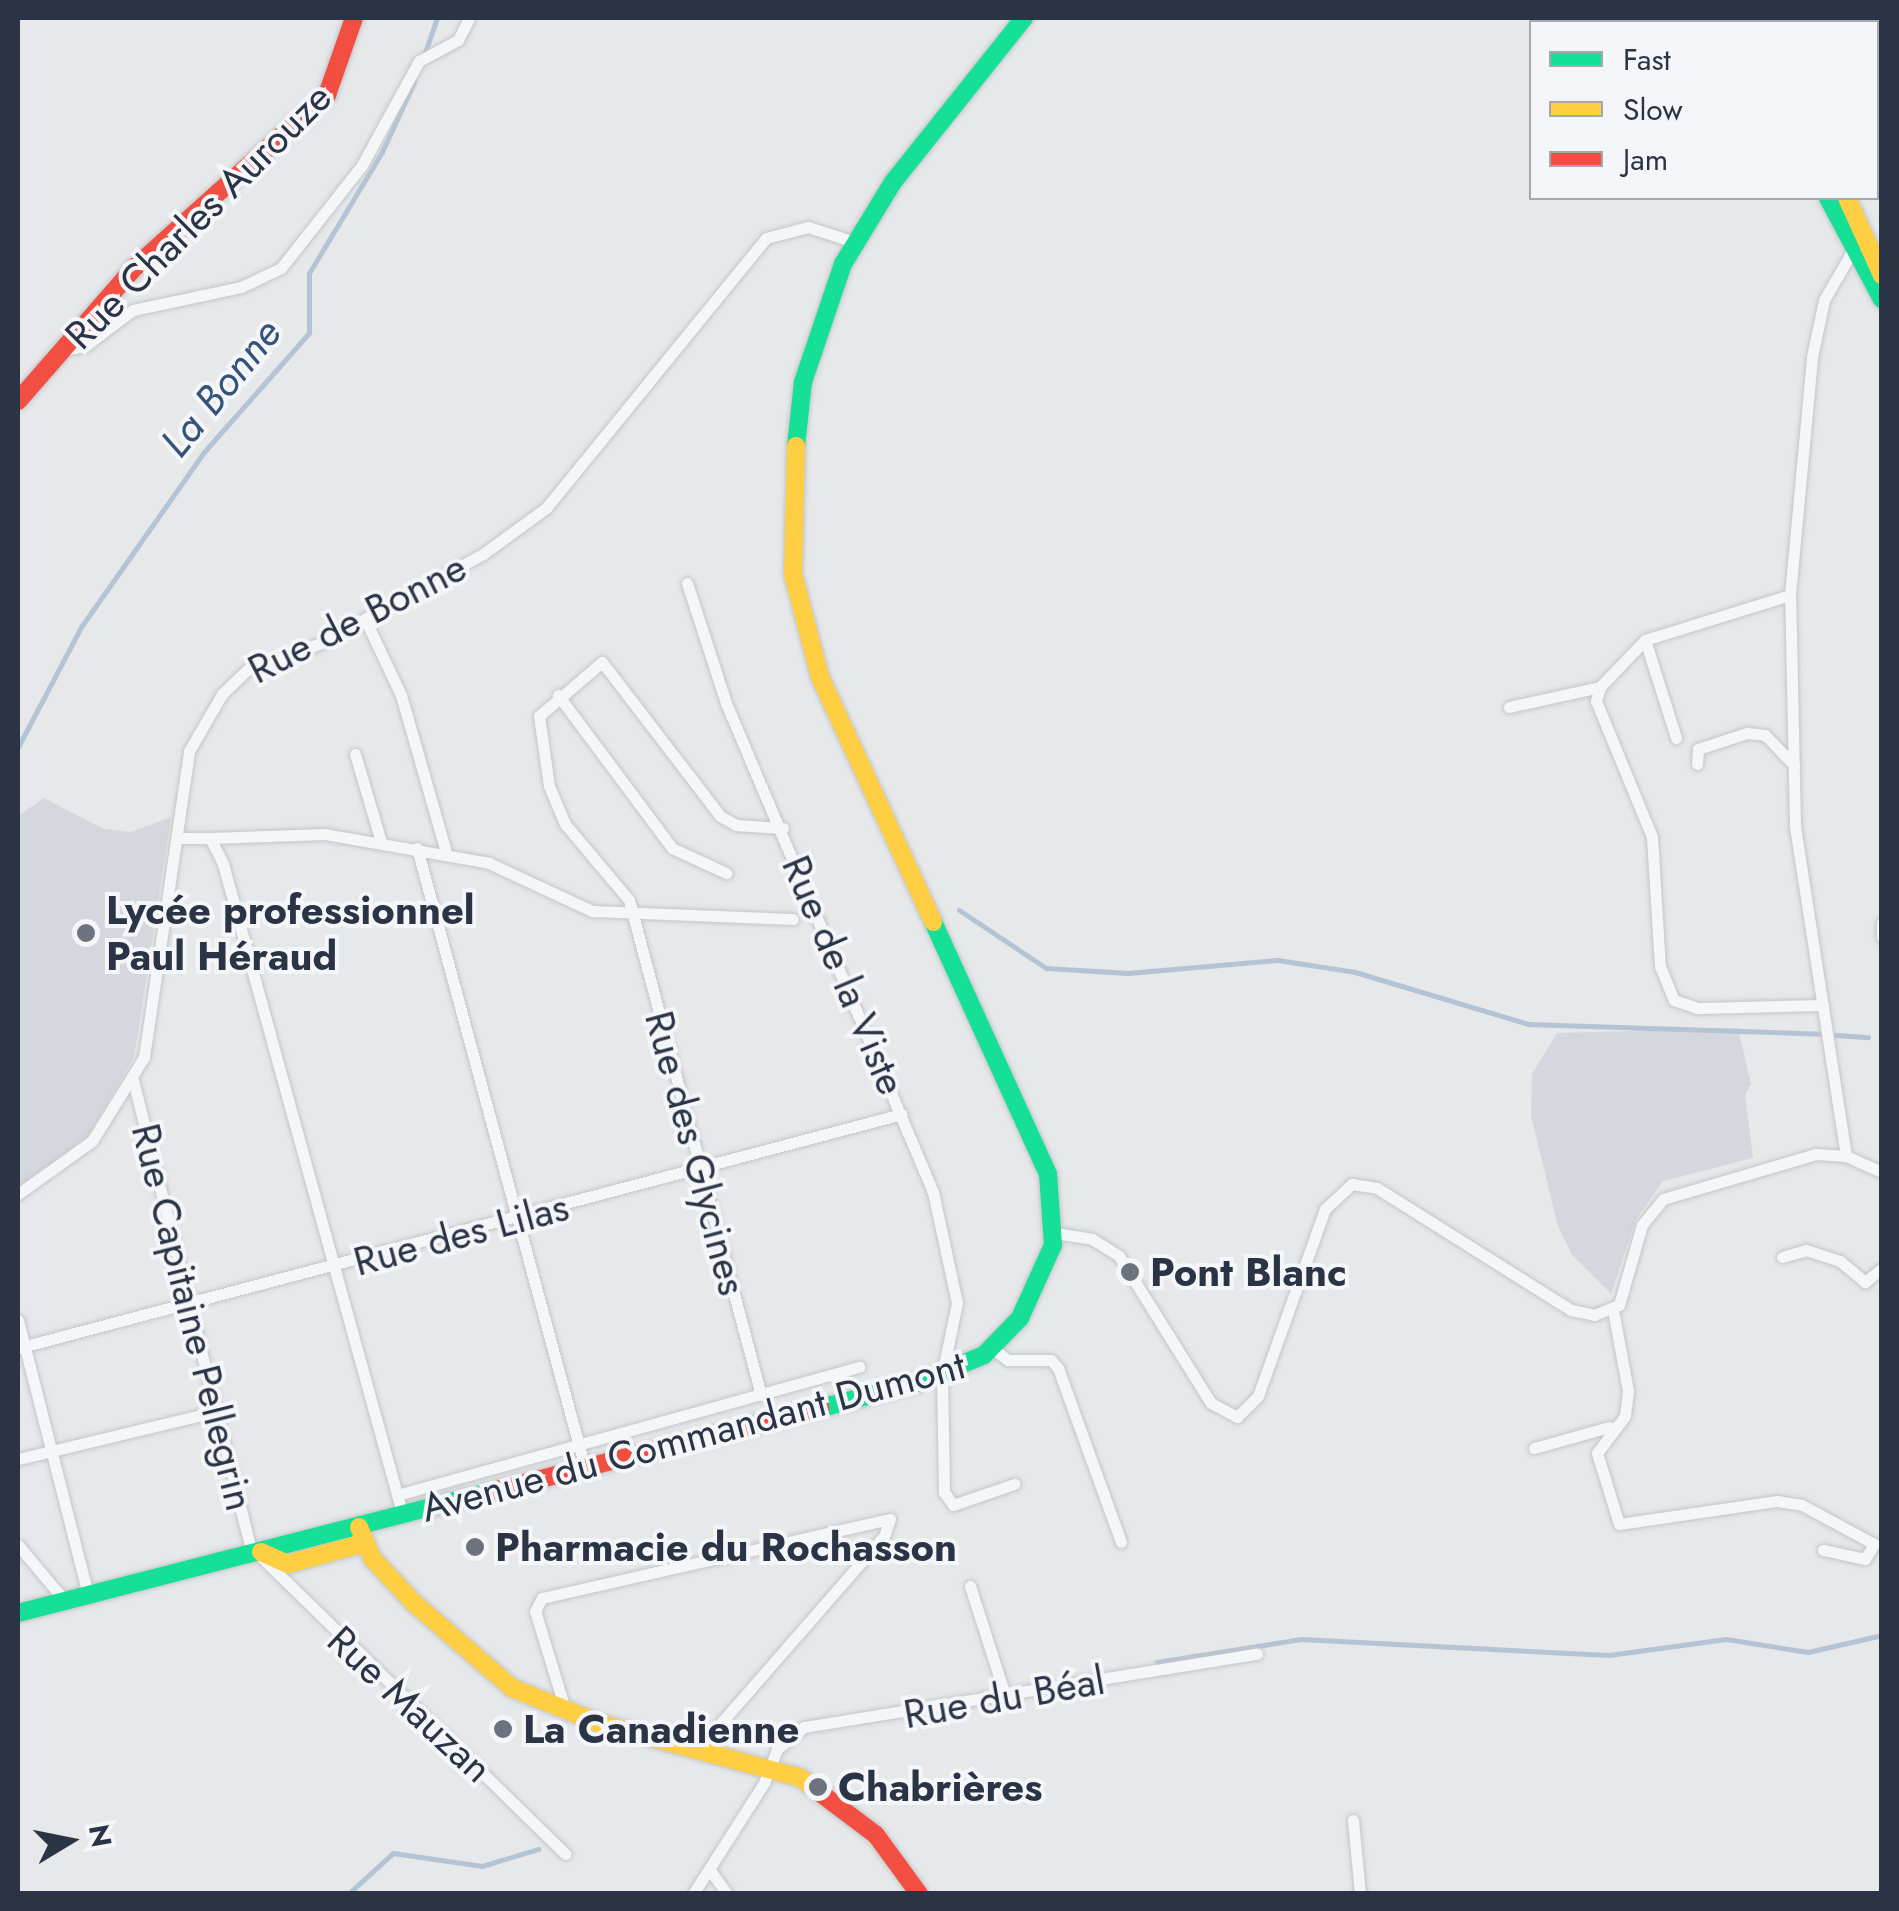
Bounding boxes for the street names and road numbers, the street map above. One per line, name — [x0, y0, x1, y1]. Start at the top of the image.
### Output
street label: Rue Charles Aurouze — [55, 73, 341, 359]
street label: Rue de Bonne — [240, 543, 474, 693]
street label: Rue de la Viste — [772, 848, 916, 1102]
street label: Rue des Glycines — [635, 1006, 757, 1300]
street label: Rue Capitaine Pellegrin — [122, 1119, 264, 1515]
street label: Rue des Lilas — [348, 1182, 574, 1286]
street label: Avenue du Commandant Dumont — [416, 1340, 970, 1532]
street label: Rue Mauzan — [318, 1616, 502, 1792]
street label: Rue du Béal — [900, 1656, 1108, 1738]

